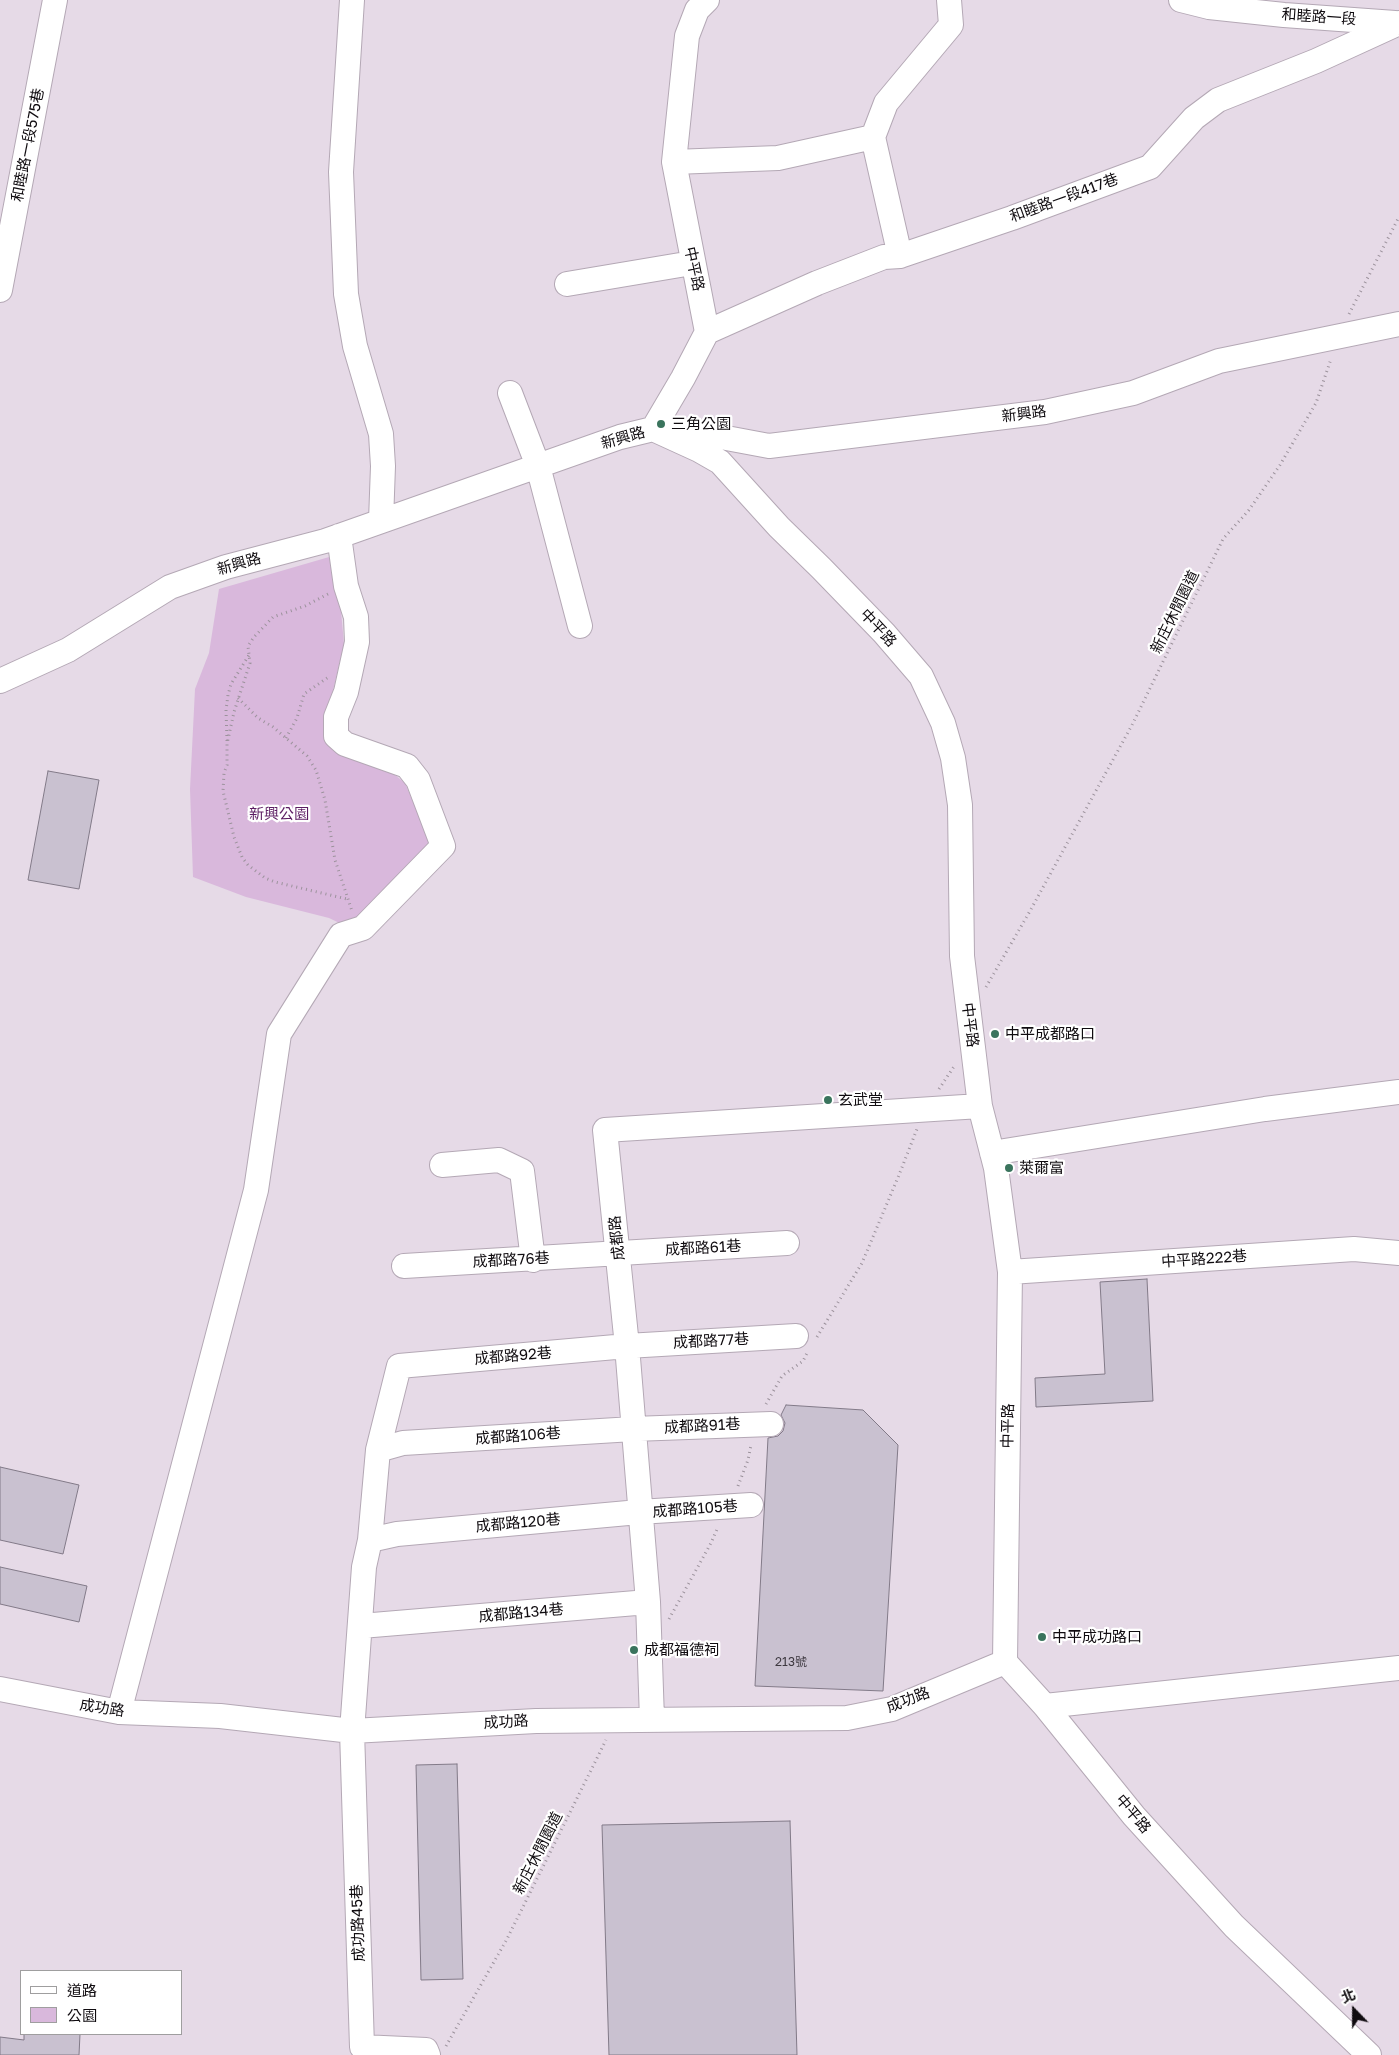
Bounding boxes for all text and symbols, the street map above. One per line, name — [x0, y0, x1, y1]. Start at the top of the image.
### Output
street label: 和睦路一段 — [1281, 5, 1357, 29]
street label: 和睦路一段575巷 — [8, 87, 48, 203]
street label: 和睦路一段417巷 — [1007, 170, 1121, 226]
street label: 中平路 — [681, 245, 707, 293]
street label: 新興路 — [1001, 402, 1047, 426]
place label: 三角公園 — [671, 415, 731, 433]
marker: 三角公園 — [655, 418, 667, 430]
street label: 新興路 — [599, 423, 647, 453]
street label: 新興路 — [215, 549, 263, 579]
street label: 新庄休閒園道 — [1147, 568, 1203, 656]
street label: 中平路 — [856, 605, 900, 651]
park label: 新興公園 — [249, 805, 309, 823]
street label: 中平路 — [958, 1002, 982, 1048]
place label: 中平成都路口 — [1005, 1025, 1095, 1043]
marker: 中平成都路口 — [989, 1028, 1001, 1040]
place label: 玄武堂 — [838, 1091, 883, 1109]
marker: 玄武堂 — [822, 1094, 834, 1106]
place label: 萊爾富 — [1019, 1159, 1064, 1177]
marker: 萊爾富 — [1003, 1162, 1015, 1174]
street label: 成都路 — [606, 1215, 628, 1261]
street label: 成都路61巷 — [664, 1237, 742, 1259]
street label: 中平路222巷 — [1160, 1247, 1248, 1271]
street label: 成都路76巷 — [472, 1249, 550, 1271]
street label: 成都路77巷 — [673, 1330, 749, 1352]
street label: 成都路92巷 — [473, 1344, 553, 1368]
street label: 中平路 — [999, 1403, 1017, 1449]
street label: 成都路91巷 — [663, 1415, 741, 1437]
street label: 成都路106巷 — [475, 1424, 561, 1448]
street label: 成都路105巷 — [652, 1497, 738, 1521]
street label: 成都路120巷 — [475, 1510, 561, 1536]
street label: 成都路134巷 — [478, 1600, 564, 1626]
place label: 中平成功路口 — [1052, 1628, 1142, 1646]
marker: 中平成功路口 — [1036, 1631, 1048, 1643]
place label: 成都福德祠 — [644, 1641, 719, 1659]
marker: 成都福德祠 — [628, 1644, 640, 1656]
house number: 213號 — [775, 1655, 807, 1669]
street label: 成功路 — [884, 1684, 932, 1716]
street label: 成功路 — [78, 1696, 126, 1720]
street label: 成功路 — [483, 1712, 529, 1732]
street label: 中平路 — [1112, 1791, 1154, 1837]
street label: 新庄休閒園道 — [510, 1809, 566, 1897]
street label: 成功路45巷 — [348, 1884, 368, 1962]
legend — [20, 1970, 182, 2035]
text: 道路 — [67, 1981, 97, 1999]
north arrow — [1329, 1985, 1379, 2035]
text: 北 — [1339, 1985, 1358, 2006]
text: 公園 — [67, 2006, 97, 2024]

